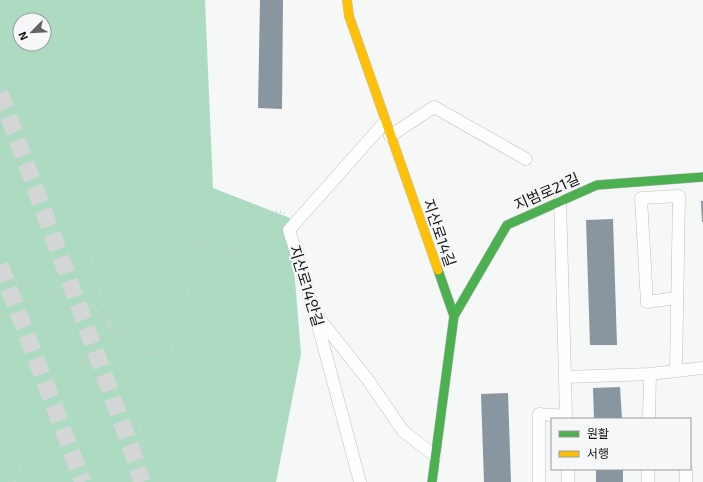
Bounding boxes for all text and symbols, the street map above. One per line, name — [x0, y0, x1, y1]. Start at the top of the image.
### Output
north arrow — [12, 12, 52, 52]
text: N — [15, 30, 30, 43]
street label: 지범로21길 — [511, 169, 582, 213]
street label: 지산로14길 — [420, 196, 460, 269]
street label: 지산로14안길 — [286, 243, 328, 329]
legend — [551, 418, 691, 470]
text: 원활 — [587, 426, 609, 440]
text: 서행 — [587, 446, 609, 460]

